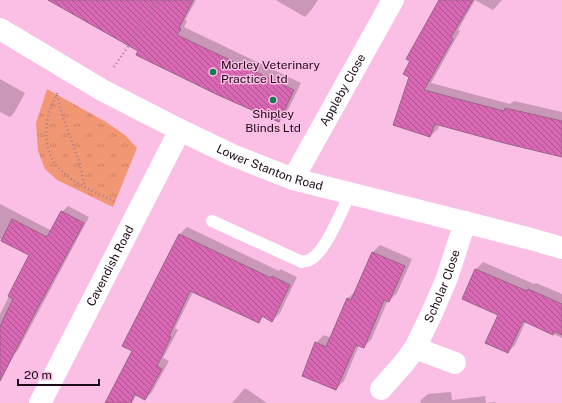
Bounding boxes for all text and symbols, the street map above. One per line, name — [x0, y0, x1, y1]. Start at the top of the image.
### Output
street label: Appleby Close — [317, 51, 369, 129]
place label: Morley Veterinary Practice Ltd — [221, 58, 321, 86]
marker: Morley Veterinary Practice Ltd — [208, 67, 218, 77]
marker: Shipley Blinds Ltd — [268, 95, 278, 105]
place label: Shipley Blinds Ltd — [245, 107, 301, 135]
street label: Lower Stanton Road — [214, 142, 324, 193]
street label: Cavendish Road — [84, 223, 137, 309]
street label: Scholar Close — [421, 248, 463, 325]
scale bar — [18, 361, 99, 387]
text: 20 m — [24, 368, 52, 382]

